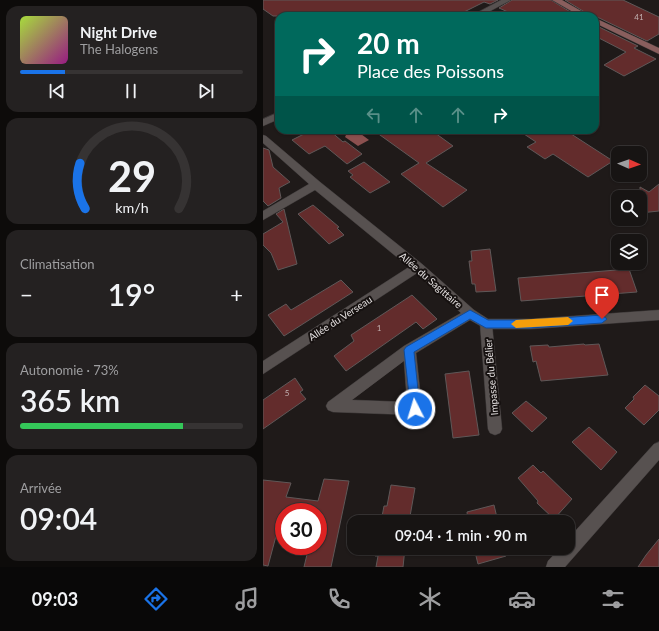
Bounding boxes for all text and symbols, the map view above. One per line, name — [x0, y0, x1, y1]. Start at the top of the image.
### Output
house number: 41 — [634, 12, 644, 22]
text: Night Drive — [80, 23, 157, 41]
text: 20 m — [357, 26, 420, 60]
icon: right — [291, 28, 343, 80]
text: The Halogens — [80, 41, 158, 57]
text: Place des Poissons — [357, 60, 504, 82]
icon: previous — [46, 80, 68, 102]
icon: pause — [120, 80, 142, 102]
icon: next — [195, 80, 217, 102]
icon: left — [363, 104, 385, 126]
icon: ahead — [405, 104, 427, 126]
icon: ahead — [447, 104, 469, 126]
icon: right — [489, 104, 511, 126]
north arrow — [611, 146, 647, 182]
map controls — [611, 146, 647, 270]
text: 29 — [107, 151, 156, 201]
button: search — [611, 190, 647, 226]
text: km/h — [115, 199, 148, 216]
button: layers — [611, 234, 647, 270]
street label: Allée du Sagittaire — [397, 250, 465, 310]
text: Climatisation — [20, 256, 95, 272]
text: 19° — [108, 276, 155, 312]
pin — [585, 278, 619, 319]
text: − — [20, 281, 33, 308]
text: + — [230, 281, 243, 308]
icon: arrive — [591, 284, 613, 306]
street label: Allée du Verseau — [306, 293, 374, 343]
house number: 1 — [377, 323, 382, 333]
street label: Impasse du Bélier — [482, 338, 500, 416]
text: Autonomie · 73% — [20, 362, 119, 378]
text: 365 km — [20, 382, 120, 418]
house number: 5 — [285, 388, 290, 398]
position arrow — [394, 388, 436, 430]
text: Arrivée — [20, 480, 62, 496]
text: 09:04 — [20, 500, 97, 536]
speed limit sign: 30 — [275, 503, 327, 555]
text: 09:04 · 1 min · 90 m — [395, 526, 527, 544]
icon: directions — [142, 585, 170, 613]
icon: music — [233, 585, 261, 613]
icon: phone — [325, 585, 353, 613]
icon: climate — [416, 585, 444, 613]
icon: car — [508, 585, 536, 613]
icon: filters — [599, 585, 627, 613]
text: 09:03 — [32, 588, 78, 610]

